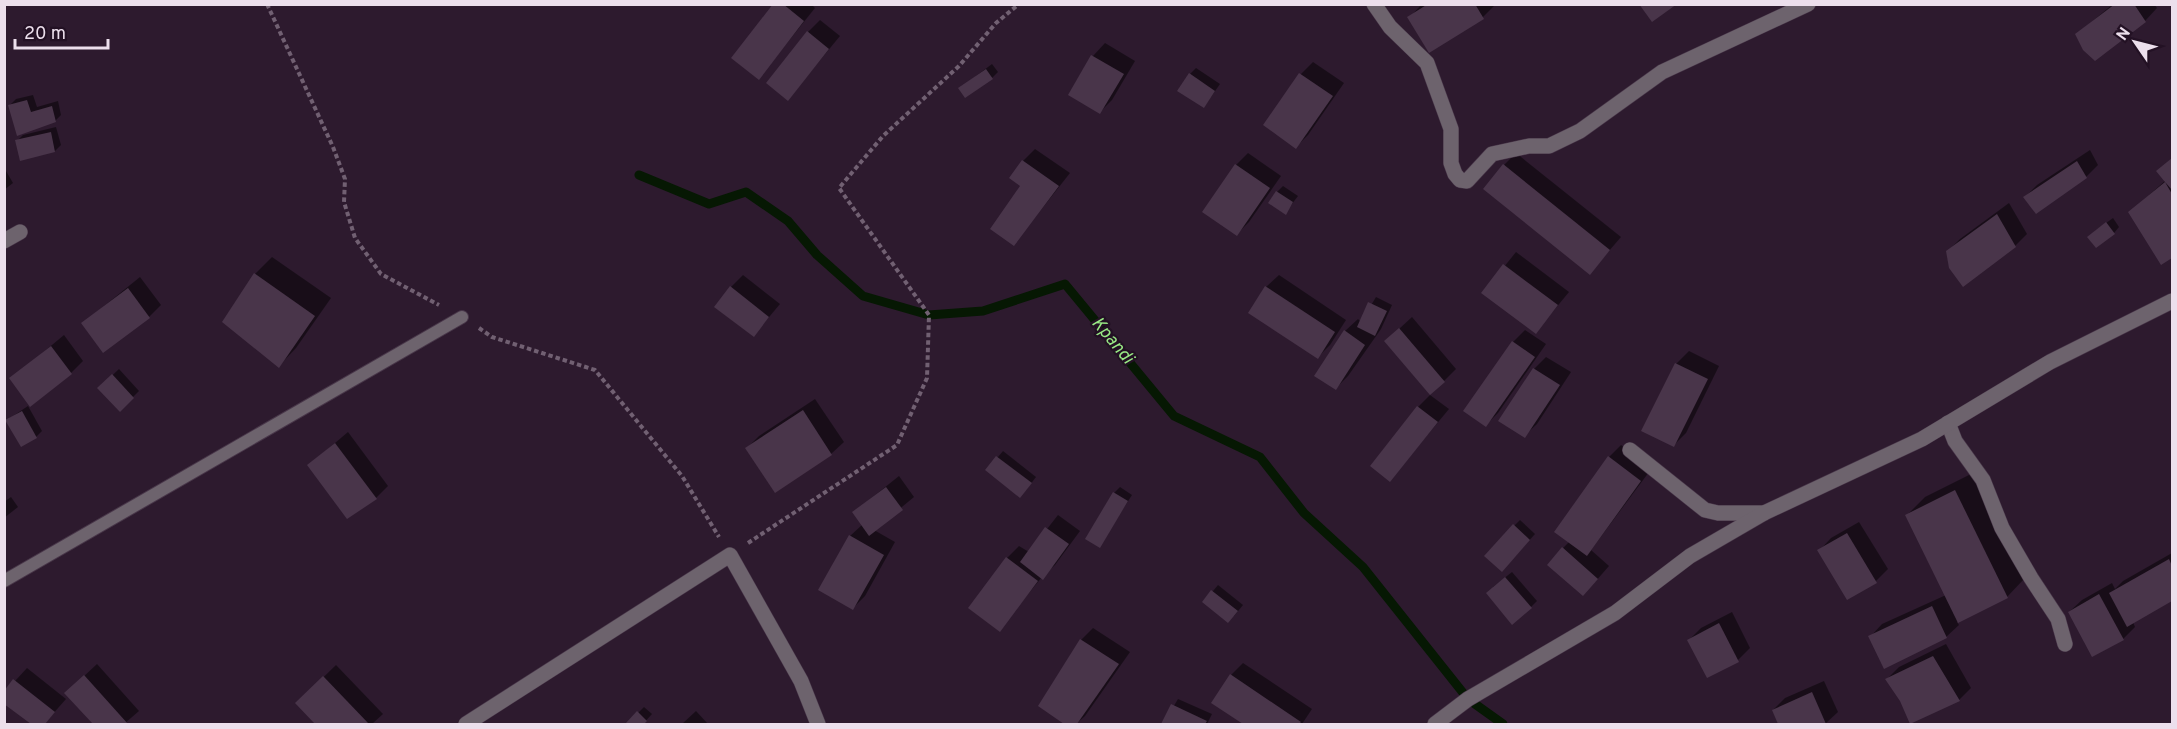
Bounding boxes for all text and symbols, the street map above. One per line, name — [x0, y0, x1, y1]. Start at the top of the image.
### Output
scale bar — [15, 12, 108, 50]
north arrow — [2105, 12, 2165, 72]
text: 20 m — [24, 23, 66, 46]
text: N — [2113, 24, 2136, 45]
water label: Kpandi — [1086, 313, 1139, 371]

